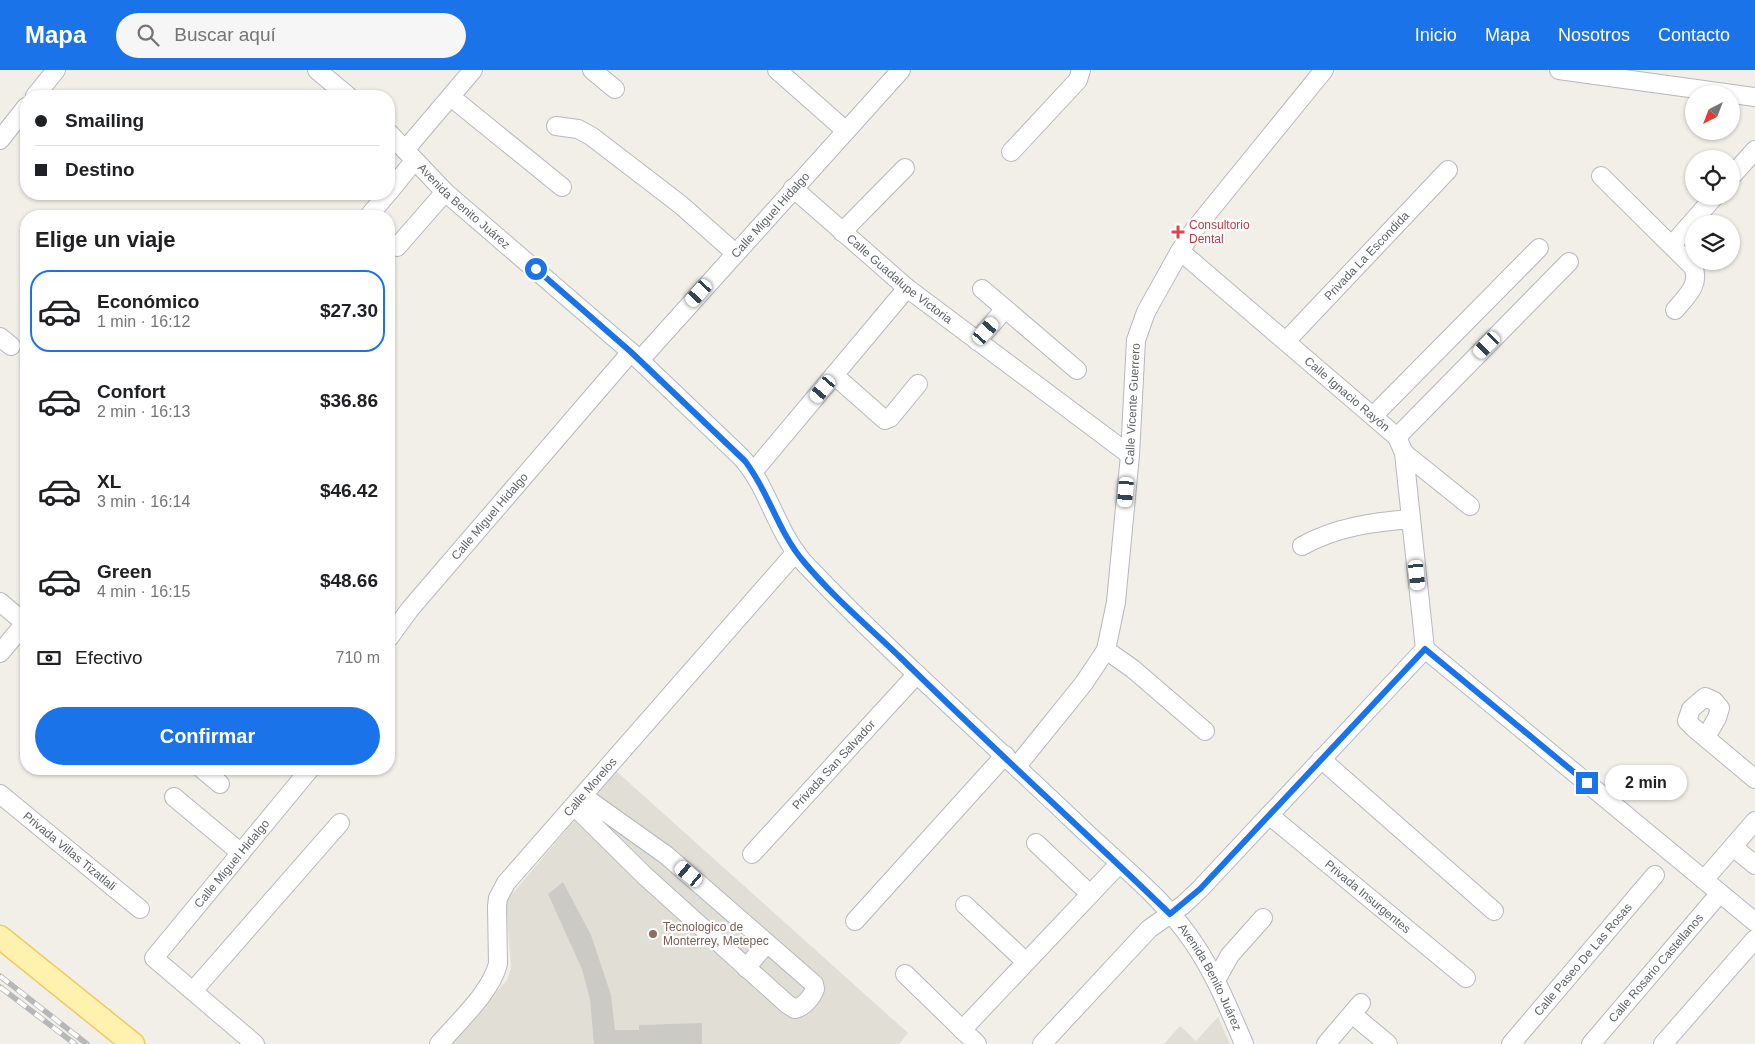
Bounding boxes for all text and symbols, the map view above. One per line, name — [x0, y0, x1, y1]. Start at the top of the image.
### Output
search box — [116, 13, 466, 58]
text: Mapa — [25, 21, 86, 48]
icon: search — [134, 21, 162, 49]
text: Buscar aquí — [174, 24, 276, 45]
text: Inicio — [1415, 25, 1457, 45]
text: Mapa — [1485, 25, 1530, 45]
text: Nosotros — [1558, 25, 1630, 45]
text: Contacto — [1658, 25, 1730, 45]
north arrow — [1685, 85, 1740, 140]
map controls — [1685, 85, 1740, 270]
text: Smailing — [65, 110, 144, 131]
button: locate — [1685, 150, 1740, 205]
text: Destino — [65, 159, 135, 180]
street label: Avenida Benito Juárez — [415, 161, 513, 252]
street label: Calle Miguel Hidalgo — [728, 169, 813, 261]
street label: Privada La Escondida — [1321, 208, 1412, 303]
button: layers — [1685, 215, 1740, 270]
place label: Consultorio Dental — [1189, 218, 1250, 246]
marker: Consultorio Dental — [1171, 225, 1185, 239]
text: Elige un viaje — [35, 227, 176, 252]
street label: Calle Guadalupe Victoria — [844, 231, 955, 327]
route start — [525, 258, 547, 280]
car — [683, 277, 714, 309]
icon: car — [37, 289, 82, 334]
text: Económico — [97, 291, 199, 312]
text: $27.30 — [320, 300, 378, 321]
text: 1 min · 16:12 — [97, 313, 190, 330]
car — [970, 315, 1001, 347]
car — [1471, 329, 1502, 361]
street label: Calle Vicente Guerrero — [1122, 342, 1143, 466]
street label: Calle Ignacio Rayón — [1302, 354, 1392, 434]
car — [807, 373, 838, 405]
icon: car — [37, 379, 82, 424]
text: Confort — [97, 381, 166, 402]
text: $36.86 — [320, 390, 378, 411]
text: 2 min · 16:13 — [97, 403, 190, 420]
icon: car — [37, 469, 82, 514]
street label: Calle Miguel Hidalgo — [448, 470, 531, 563]
text: XL — [97, 471, 121, 492]
car — [1117, 476, 1134, 508]
text: $46.42 — [320, 480, 378, 501]
text: 3 min · 16:14 — [97, 493, 190, 510]
icon: car — [37, 559, 82, 604]
car — [1407, 559, 1426, 591]
text: Green — [97, 561, 152, 582]
text: $48.66 — [320, 570, 378, 591]
text: 4 min · 16:15 — [97, 583, 190, 600]
icon: cash — [35, 644, 63, 672]
text: Efectivo — [75, 647, 143, 668]
text: 710 m — [336, 649, 380, 666]
button: Confirmar — [35, 707, 380, 765]
street label: Privada San Salvador — [789, 717, 878, 812]
street label: Calle Morelos — [561, 755, 620, 819]
callout: 2 min — [1604, 766, 1687, 800]
route end — [1576, 772, 1598, 794]
text: 2 min — [1625, 774, 1667, 791]
street label: Privada Villas Tizatlali — [20, 809, 119, 893]
street label: Calle Miguel Hidalgo — [191, 816, 273, 911]
street label: Privada Insurgentes — [1322, 857, 1413, 936]
car — [672, 859, 705, 889]
street label: Calle Paseo De Las Rosas — [1531, 900, 1635, 1019]
street label: Calle Rosario Castellanos — [1606, 911, 1706, 1025]
place label: Tecnologico de Monterrey, Metepec — [663, 920, 769, 948]
street label: Avenida Benito Juárez — [1175, 921, 1244, 1033]
marker: Tecnologico de Monterrey, Metepec — [647, 928, 659, 940]

